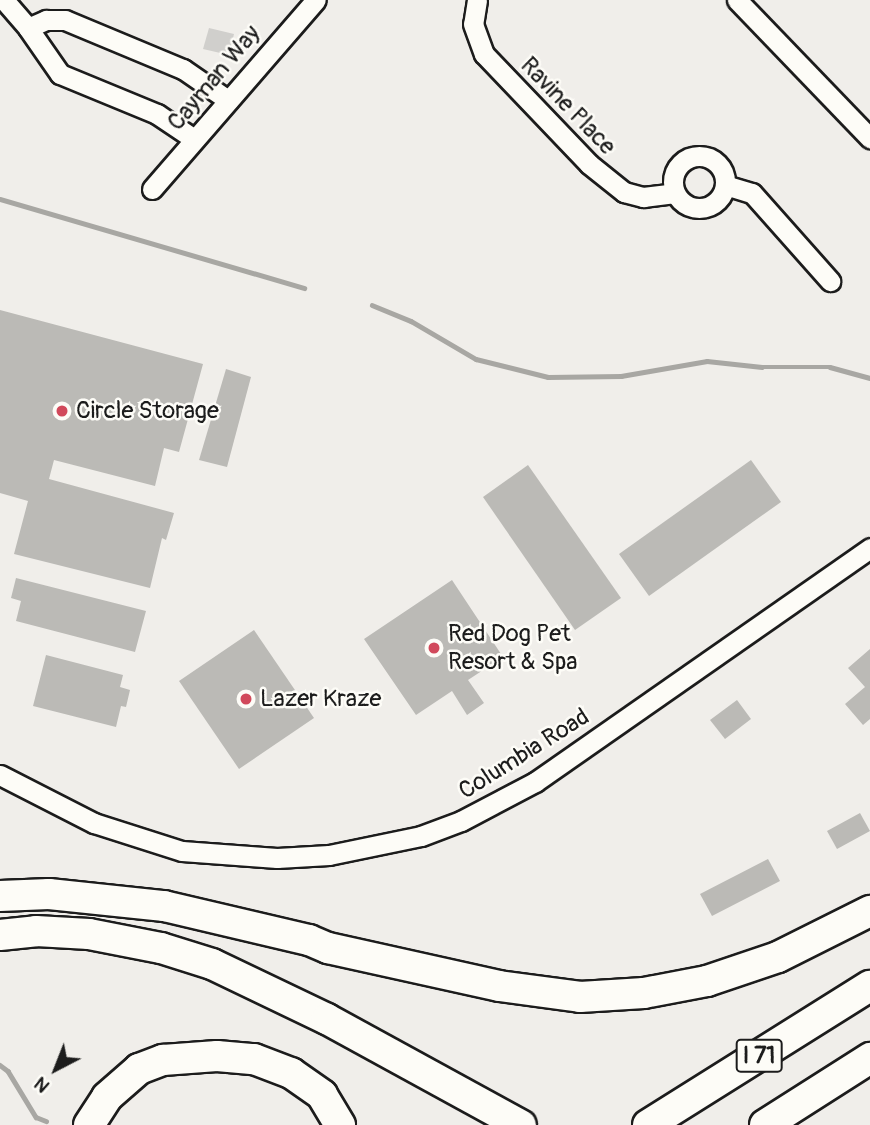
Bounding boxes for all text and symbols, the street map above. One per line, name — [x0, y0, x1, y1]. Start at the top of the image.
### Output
street label: Cayman Way — [162, 19, 266, 137]
street label: Ravine Place — [514, 51, 622, 161]
place label: Circle Storage — [76, 397, 219, 425]
marker: Circle Storage — [54, 403, 70, 419]
place label: Red Dog Pet Resort & Spa — [448, 620, 578, 676]
marker: Red Dog Pet Resort & Spa — [426, 640, 442, 656]
place label: Lazer Kraze — [260, 685, 381, 713]
marker: Lazer Kraze — [238, 691, 254, 707]
street label: Columbia Road — [454, 703, 594, 805]
north arrow — [21, 1034, 91, 1104]
road number: I 71 — [734, 1036, 784, 1076]
text: N — [29, 1071, 55, 1098]

